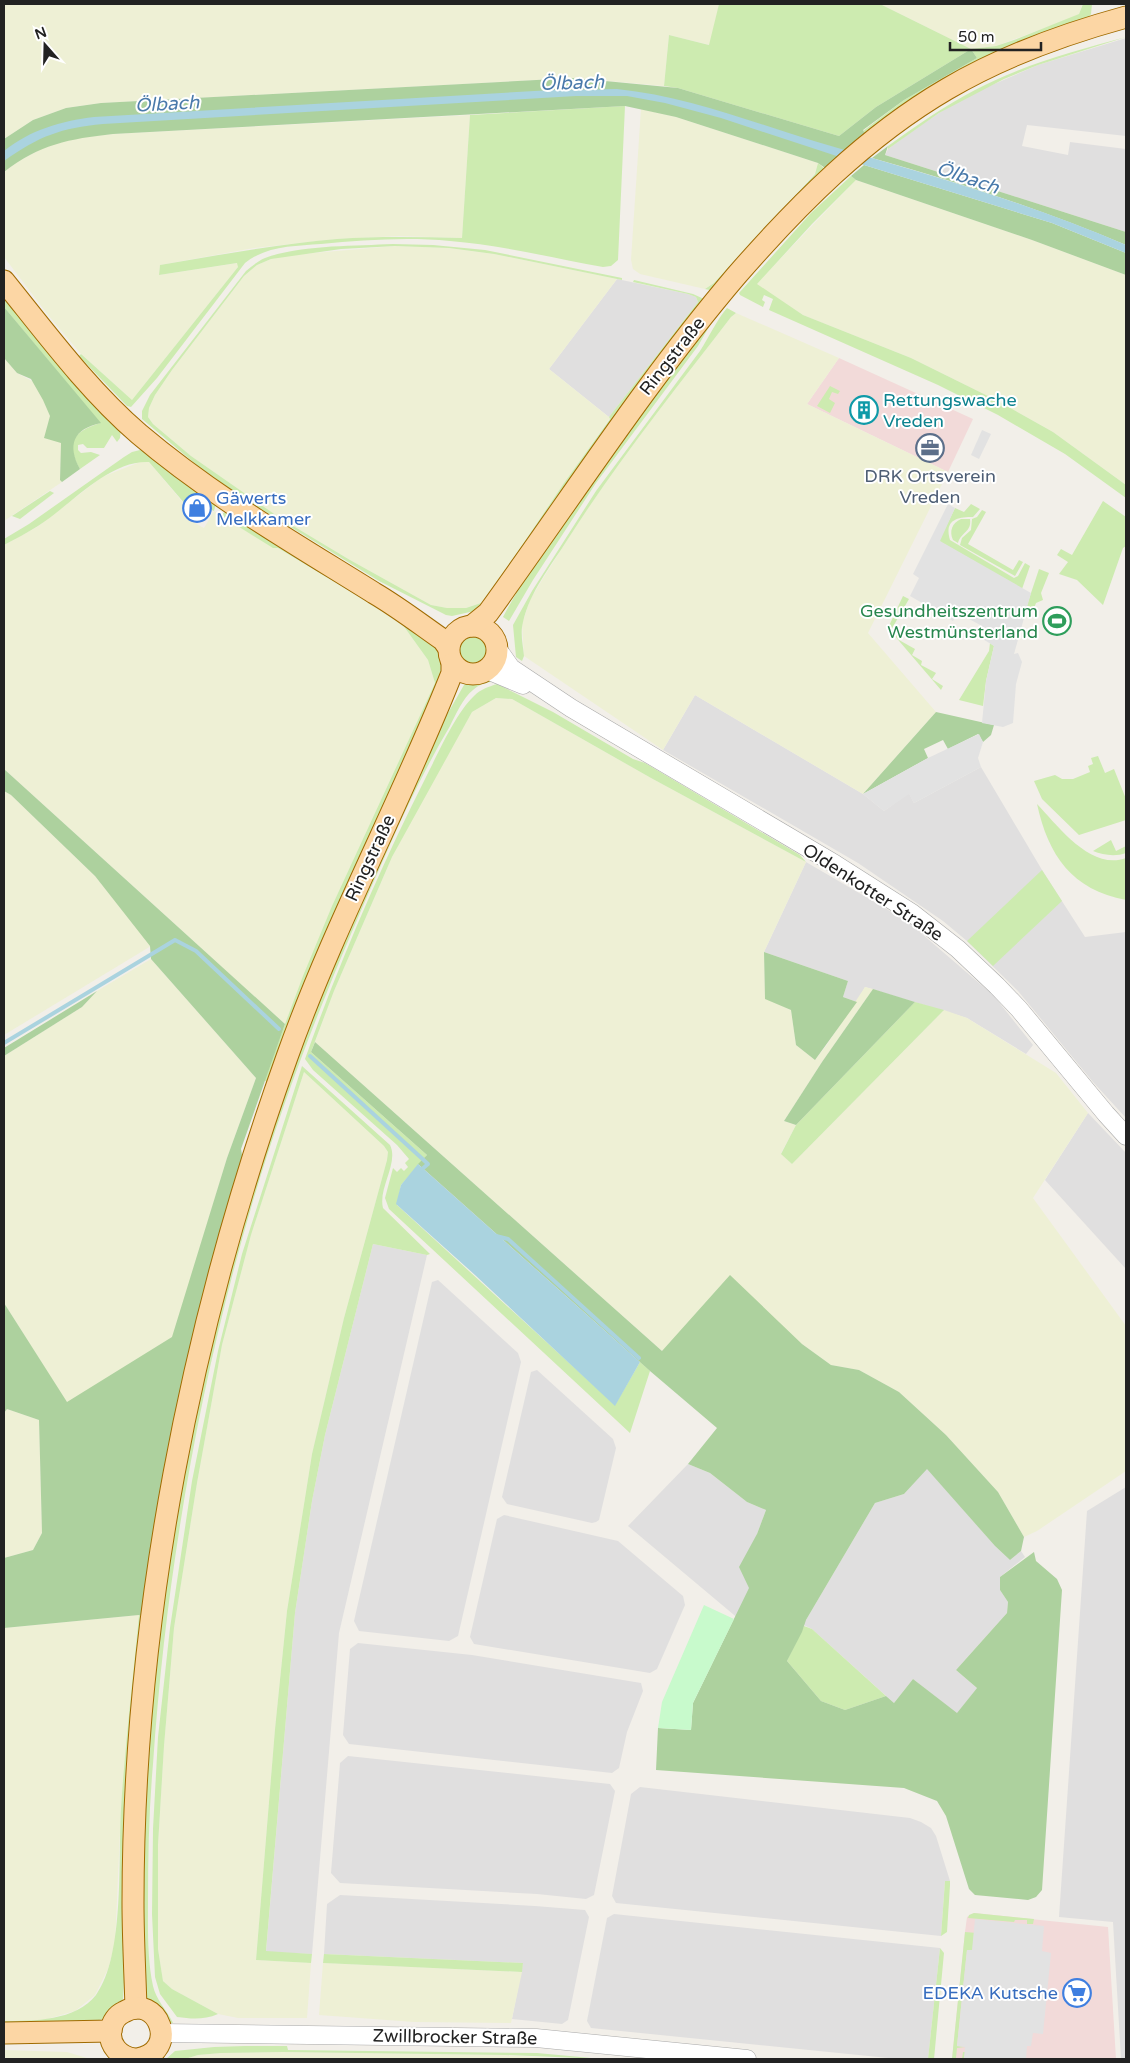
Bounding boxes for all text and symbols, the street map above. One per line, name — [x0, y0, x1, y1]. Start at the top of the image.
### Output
north arrow — [20, 20, 70, 70]
scale bar — [950, 20, 1041, 52]
text: N — [33, 23, 49, 43]
text: 50 m — [958, 28, 995, 46]
water label: Ölbach — [539, 71, 605, 95]
water label: Ölbach — [134, 91, 200, 117]
water label: Ölbach — [934, 157, 1002, 199]
street label: Ringstraße — [635, 312, 709, 400]
place label: Rettungswache Vreden — [883, 389, 1017, 432]
building icon: Rettungswache Vreden — [849, 395, 879, 425]
office icon: DRK Ortsverein Vreden — [915, 433, 945, 463]
place label: DRK Ortsverein Vreden — [864, 465, 996, 508]
place label: Gäwerts Melkkamer — [216, 487, 311, 530]
shop icon: Gäwerts Melkkamer — [182, 493, 212, 523]
place label: Gesundheitszentrum Westmünsterland — [860, 600, 1038, 643]
sports icon: Gesundheitszentrum Westmünsterland — [1042, 606, 1072, 636]
street label: Ringstraße — [340, 811, 400, 905]
street label: Oldenkotter Straße — [799, 838, 947, 946]
supermarket icon: EDEKA Kutsche — [1062, 1978, 1092, 2008]
place label: EDEKA Kutsche — [922, 1982, 1058, 2004]
street label: Zwillbrocker Straße — [372, 2025, 538, 2049]

